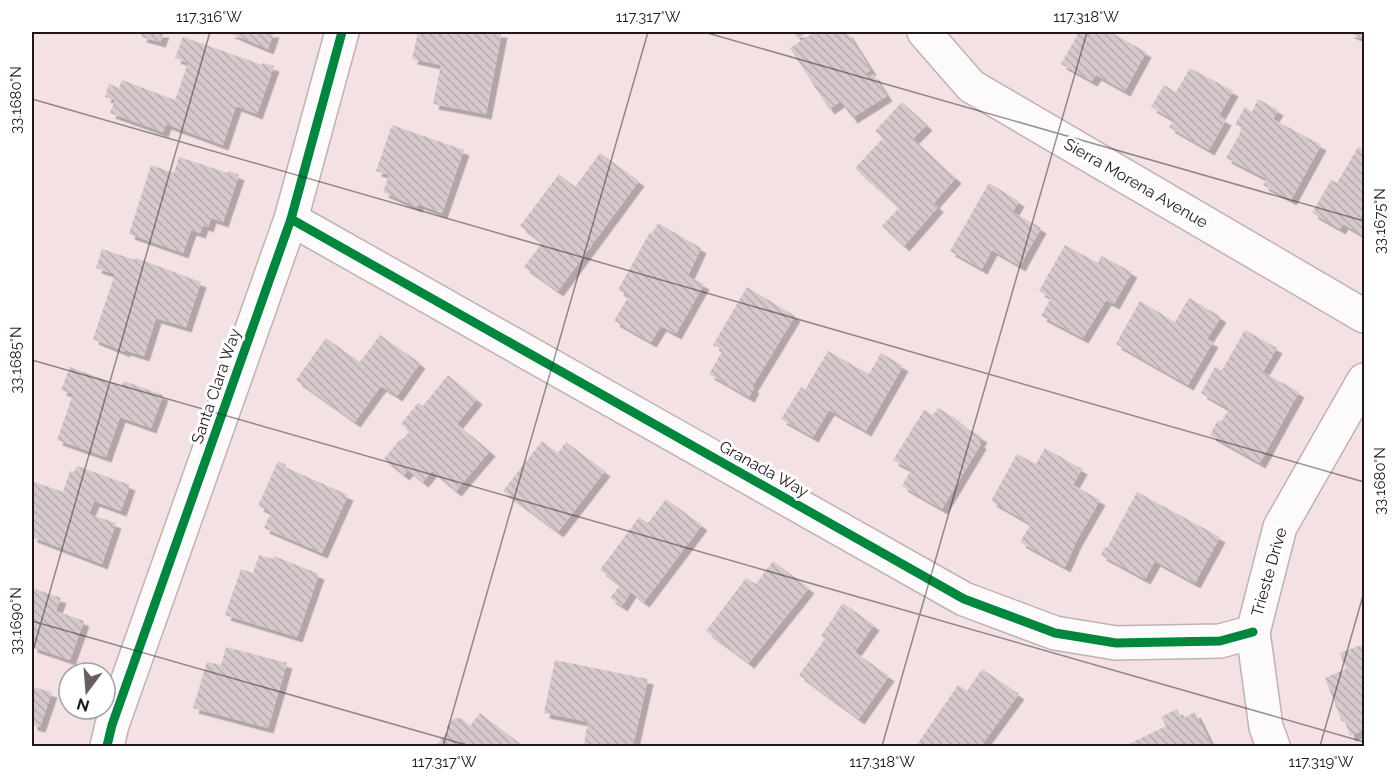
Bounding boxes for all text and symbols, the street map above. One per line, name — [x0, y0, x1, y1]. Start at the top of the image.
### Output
text: 117.316°W — [176, 8, 242, 26]
text: 117.317°W — [616, 8, 681, 26]
text: 117.318°W — [1053, 8, 1119, 26]
text: 33.1680°N — [7, 66, 25, 134]
street label: Sierra Morena Avenue — [1061, 134, 1211, 232]
text: 33.1675°N — [1371, 188, 1389, 254]
street label: Santa Clara Way — [187, 326, 245, 446]
text: 33.1685°N — [7, 327, 25, 393]
street label: Granada Way — [716, 437, 812, 501]
text: 33.1680°N — [1371, 447, 1389, 515]
street label: Trieste Drive — [1247, 525, 1291, 619]
text: 33.1690°N — [7, 587, 25, 655]
north arrow — [57, 661, 117, 721]
text: N — [75, 694, 91, 716]
text: 117.317°W — [412, 753, 477, 771]
text: 117.318°W — [849, 753, 915, 771]
text: 117.319°W — [1288, 753, 1354, 771]

